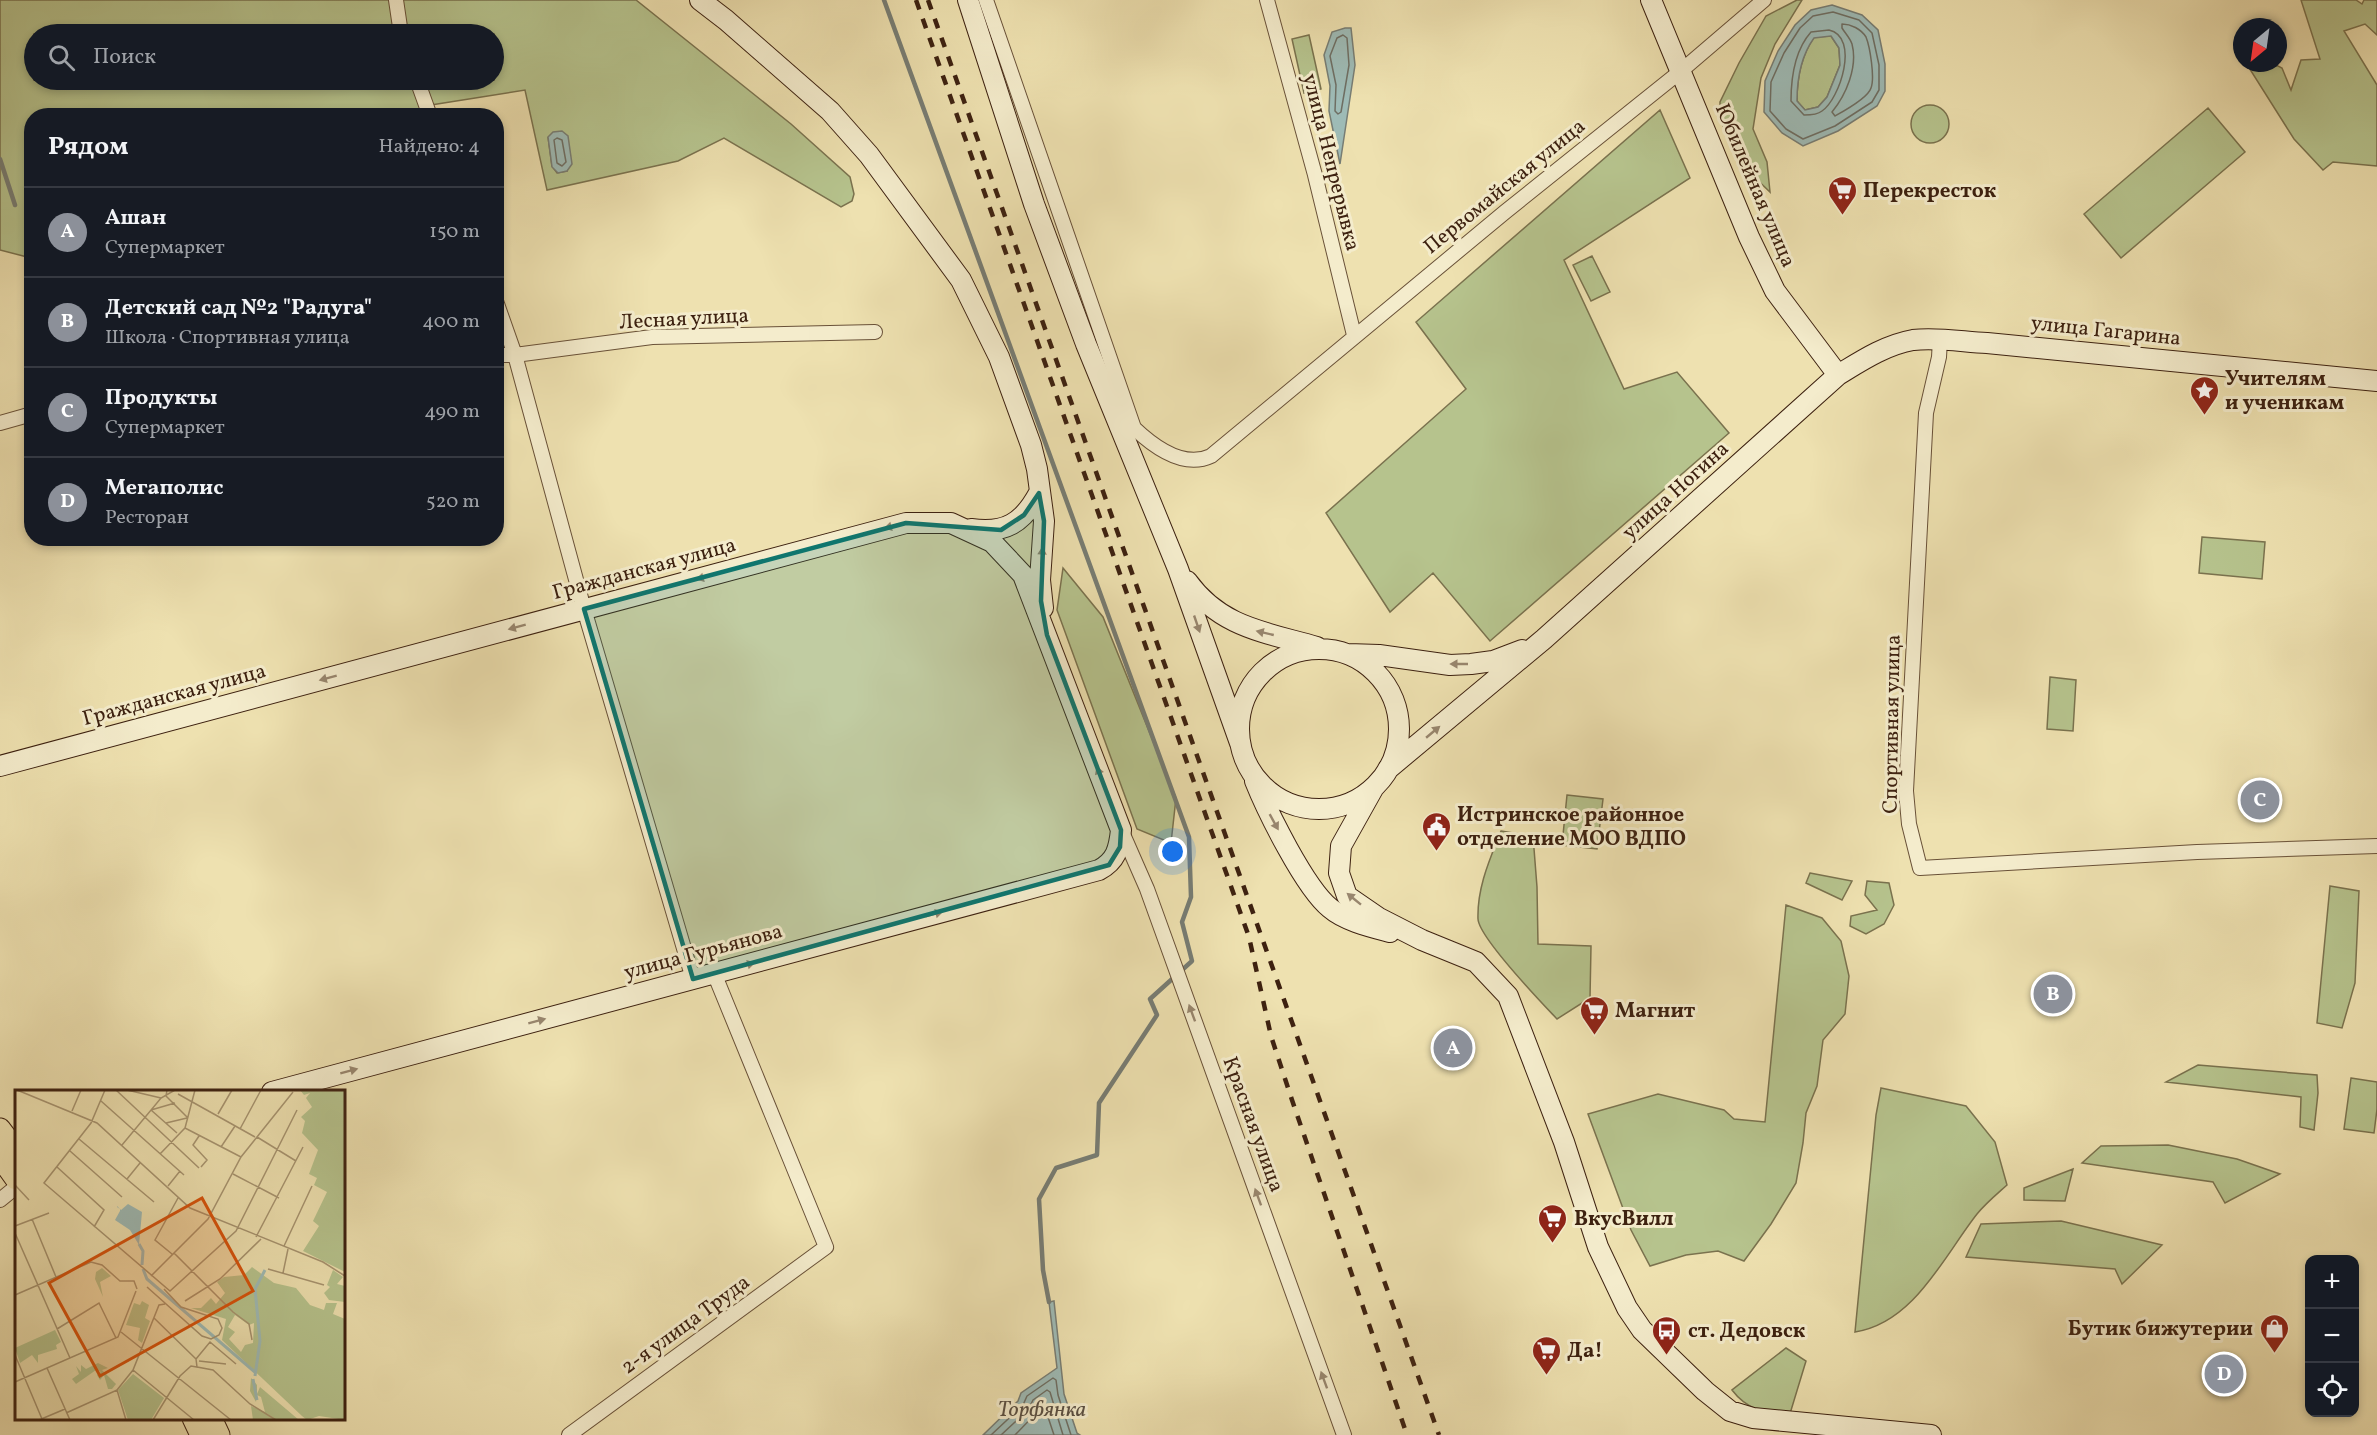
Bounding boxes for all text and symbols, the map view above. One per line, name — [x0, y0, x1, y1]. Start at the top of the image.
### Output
north arrow — [2233, 18, 2287, 72]
search box — [24, 24, 504, 90]
icon: search — [45, 41, 78, 74]
text: Поиск — [93, 42, 156, 73]
street label: улица Непрерывка — [1294, 71, 1367, 254]
street label: Юбилейная улица — [1707, 99, 1802, 272]
street label: Первомайская улица — [1418, 113, 1592, 262]
text: Рядом — [48, 129, 128, 165]
text: Найдено: 4 — [379, 133, 480, 161]
supermarket icon: Перекресток — [1826, 174, 1858, 216]
place label: Перекресток — [1863, 177, 1997, 206]
text: Ашан — [105, 203, 166, 234]
text: A — [60, 218, 75, 246]
text: 150 m — [429, 218, 480, 246]
text: Супермаркет — [105, 234, 225, 262]
text: Детский сад №2 "Радуга" — [105, 293, 372, 324]
street label: Лесная улица — [619, 302, 750, 337]
text: B — [61, 308, 74, 336]
text: 400 m — [422, 308, 480, 336]
street label: улица Гагарина — [2029, 309, 2182, 354]
text: Школа · Спортивная улица — [105, 324, 350, 352]
place label: Учителям и ученикам — [2225, 365, 2345, 418]
place icon: Учителям и ученикам — [2188, 374, 2220, 416]
text: Продукты — [105, 383, 217, 414]
text: C — [61, 398, 74, 426]
text: 490 m — [424, 398, 480, 426]
text: Супермаркет — [105, 414, 225, 442]
street label: улица Ногина — [1616, 435, 1736, 547]
text: Мегаполис — [105, 473, 223, 504]
text: D — [60, 488, 75, 516]
text: 520 m — [426, 488, 480, 516]
text: Ресторан — [105, 504, 189, 532]
one-way arrow — [884, 522, 902, 531]
street label: Гражданская улица — [549, 531, 739, 608]
one-way arrow — [1037, 546, 1047, 565]
one-way arrow — [696, 572, 714, 582]
one-way arrow — [1192, 615, 1202, 633]
one-way arrow — [507, 623, 525, 632]
one-way arrow — [1255, 627, 1274, 637]
street label: Спортивная улица — [1876, 634, 1909, 814]
street label: Гражданская улица — [79, 657, 269, 734]
one-way arrow — [1450, 659, 1469, 669]
one-way arrow — [319, 673, 337, 683]
one-way arrow — [1425, 725, 1441, 738]
one-way arrow — [1095, 766, 1104, 784]
pin: C — [2240, 778, 2280, 822]
place label: Истринское районное отделение МОО ВДПО — [1457, 801, 1686, 854]
public building icon: Истринское районное отделение МОО ВДПО — [1420, 810, 1452, 852]
one-way arrow — [1269, 814, 1279, 831]
your location — [1158, 837, 1187, 866]
one-way arrow — [1346, 893, 1362, 906]
one-way arrow — [925, 909, 943, 919]
street label: улица Гурьянова — [621, 917, 786, 988]
one-way arrow — [737, 960, 755, 969]
pin: B — [2034, 972, 2072, 1016]
supermarket icon: Магнит — [1578, 994, 1610, 1036]
place label: Магнит — [1615, 997, 1696, 1026]
one-way arrow — [1186, 1004, 1196, 1022]
one-way arrow — [528, 1015, 546, 1025]
pin: A — [1434, 1026, 1472, 1070]
street label: Красная улица — [1215, 1053, 1291, 1196]
one-way arrow — [340, 1066, 358, 1075]
inset map — [15, 1090, 345, 1420]
one-way arrow — [1252, 1187, 1262, 1205]
supermarket icon: ВкусВилл — [1537, 1202, 1569, 1244]
place label: ВкусВилл — [1574, 1205, 1674, 1234]
map controls — [2305, 1255, 2359, 1417]
button: + — [2305, 1255, 2359, 1309]
street label: 2-я улица Труда — [615, 1269, 756, 1382]
button: − — [2305, 1309, 2359, 1363]
shop icon: Бутик бижутерии — [2258, 1312, 2290, 1354]
bus stop icon: ст. Дедовск — [1651, 1314, 1683, 1356]
place label: Бутик бижутерии — [2068, 1315, 2253, 1344]
place label: ст. Дедовск — [1688, 1317, 1806, 1346]
supermarket icon: Да! — [1530, 1334, 1562, 1376]
place label: Да! — [1567, 1337, 1603, 1366]
pin: D — [2204, 1352, 2244, 1396]
button: locate — [2305, 1363, 2359, 1417]
one-way arrow — [1319, 1371, 1328, 1389]
water label: Торфянка — [998, 1395, 1086, 1426]

